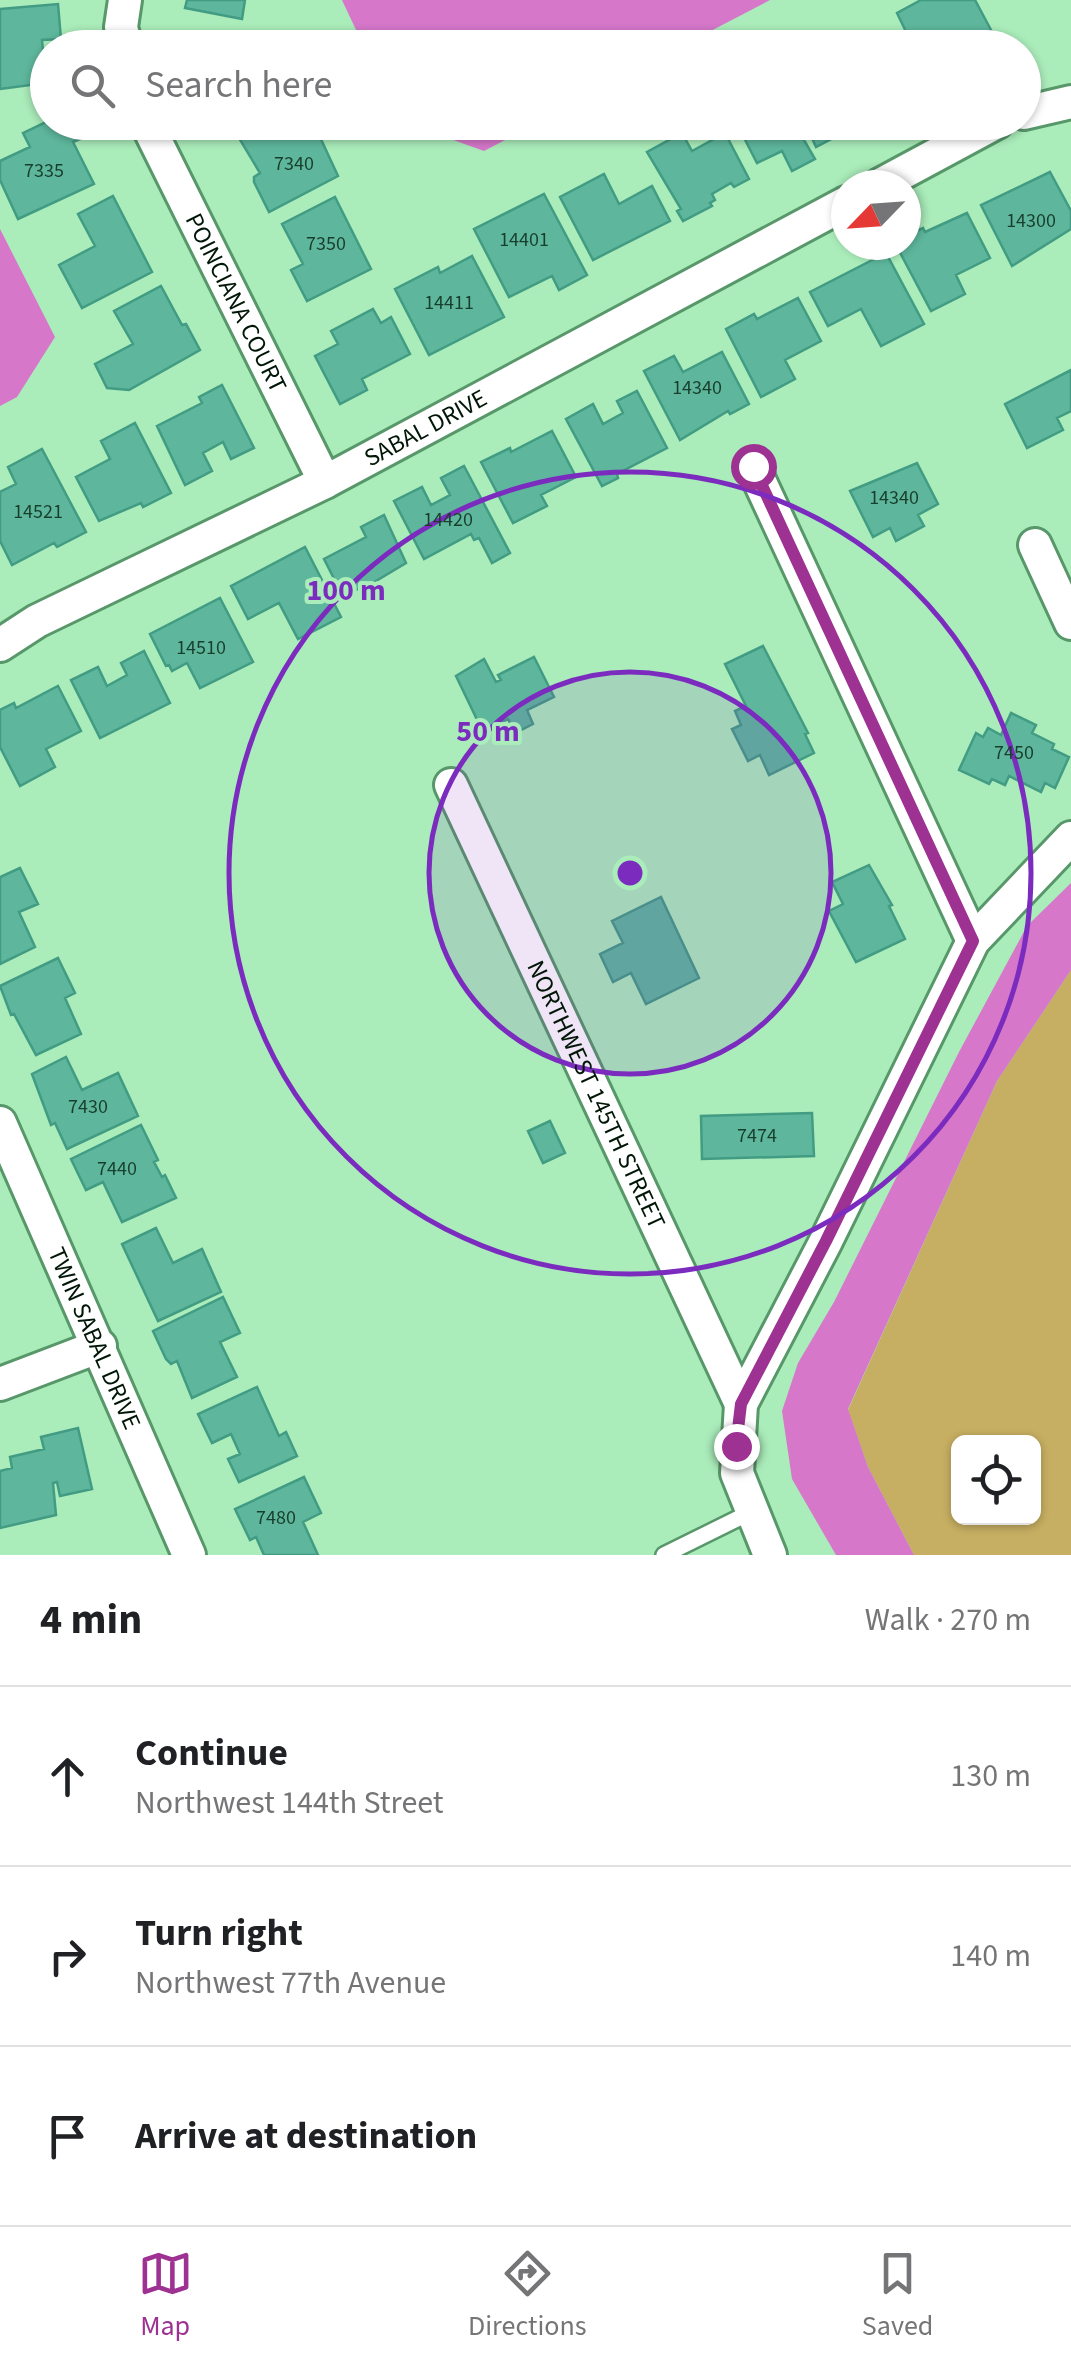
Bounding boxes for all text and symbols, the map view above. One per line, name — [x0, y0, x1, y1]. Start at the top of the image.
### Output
search box — [30, 30, 1041, 140]
icon: search — [65, 58, 120, 113]
text: Search here — [145, 58, 332, 112]
house number: 7340 — [274, 150, 314, 178]
house number: 7335 — [24, 157, 64, 185]
north arrow — [831, 170, 921, 260]
street label: POINCIANA COURT — [176, 207, 296, 399]
house number: 14300 — [1006, 207, 1056, 235]
house number: 14401 — [499, 226, 549, 254]
house number: 7350 — [306, 230, 346, 258]
house number: 14411 — [424, 289, 474, 317]
house number: 14340 — [672, 374, 722, 402]
street label: SABAL DRIVE — [358, 380, 493, 476]
route start — [731, 444, 777, 490]
house number: 14340 — [869, 484, 919, 512]
house number: 14521 — [13, 498, 63, 526]
house number: 14420 — [423, 506, 473, 534]
text: 100 m — [306, 569, 386, 612]
house number: 14510 — [176, 634, 226, 662]
text: 50 m — [456, 710, 520, 753]
house number: 7450 — [994, 739, 1034, 767]
centre of rings — [612, 855, 648, 891]
street label: NORTHWEST 145TH STREET — [518, 954, 675, 1235]
house number: 7430 — [68, 1093, 108, 1121]
house number: 7474 — [737, 1122, 777, 1150]
house number: 7440 — [97, 1155, 137, 1183]
street label: TWIN SABAL DRIVE — [39, 1242, 150, 1435]
route end — [714, 1424, 760, 1470]
map controls — [951, 1435, 1041, 1525]
button: locate — [951, 1435, 1041, 1525]
house number: 7480 — [256, 1504, 296, 1532]
text: 4 min — [40, 1590, 142, 1650]
text: Walk · 270 m — [865, 1597, 1031, 1643]
text: Continue — [135, 1726, 288, 1780]
icon: ahead — [40, 1749, 95, 1804]
text: 130 m — [950, 1753, 1031, 1799]
text: Northwest 144th Street — [135, 1780, 444, 1826]
text: Turn right — [135, 1906, 303, 1960]
icon: right — [40, 1929, 95, 1984]
text: 140 m — [950, 1933, 1031, 1979]
text: Northwest 77th Avenue — [135, 1960, 446, 2006]
icon: arrive — [40, 2109, 95, 2164]
text: Arrive at destination — [135, 2109, 477, 2163]
tab: Map — [138, 2246, 193, 2346]
tab: Directions — [468, 2246, 587, 2346]
tab: Saved — [862, 2246, 933, 2346]

